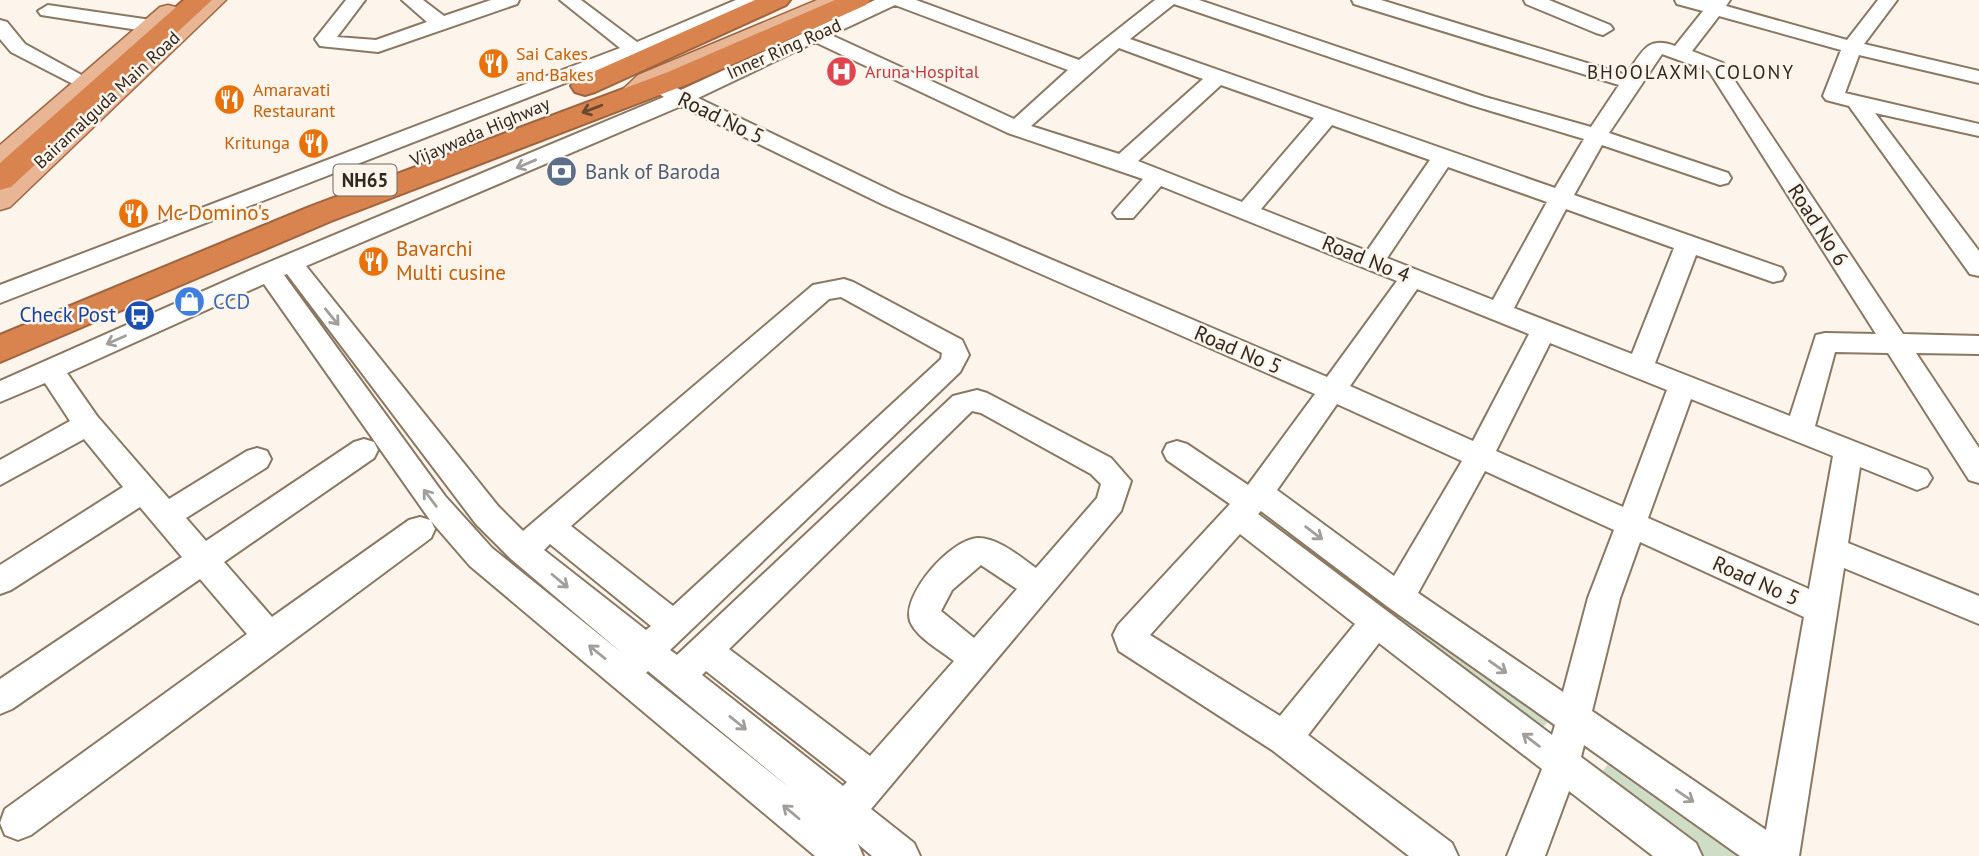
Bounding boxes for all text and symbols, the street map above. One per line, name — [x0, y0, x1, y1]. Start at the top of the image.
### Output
street label: Inner Ring Road — [723, 13, 845, 84]
street label: Bairamalguda Main Road — [29, 26, 185, 173]
place label: Sai Cakes and Bakes — [516, 42, 594, 86]
restaurant icon: Sai Cakes and Bakes — [476, 47, 510, 81]
hospital icon: Aruna Hospital — [825, 55, 859, 89]
place label: Aruna Hospital — [865, 60, 980, 83]
district label: BHOOLAXMI COLONY — [1587, 60, 1795, 84]
place label: Amaravati Restaurant — [253, 78, 335, 122]
restaurant icon: Amaravati Restaurant — [213, 83, 247, 117]
street label: Road No 5 — [674, 85, 769, 150]
street label: Vijaywada Highway — [405, 91, 554, 172]
one-way arrow — [582, 103, 604, 116]
restaurant icon: Kritunga — [296, 126, 330, 160]
place label: Kritunga — [224, 131, 290, 154]
bank icon: Bank of Baroda — [545, 155, 579, 189]
one-way arrow — [515, 158, 537, 171]
place label: Bank of Baroda — [585, 158, 720, 185]
road number: NH65 — [334, 164, 396, 196]
street label: Road No 6 — [1782, 179, 1855, 271]
restaurant icon: Mc Domino's — [117, 196, 151, 230]
place label: Mc Domino's — [157, 199, 270, 226]
street label: Road No 4 — [1318, 229, 1414, 288]
place label: Bavarchi Multi cusine — [396, 235, 506, 286]
restaurant icon: Bavarchi Multi cusine — [356, 244, 390, 278]
shop icon: CCD — [173, 285, 207, 319]
place label: CCD — [213, 288, 250, 315]
bus stop icon: Check Post — [122, 298, 156, 332]
place label: Check Post — [19, 301, 116, 328]
one-way arrow — [325, 307, 340, 326]
street label: Road No 5 — [1190, 319, 1286, 380]
one-way arrow — [106, 335, 127, 348]
one-way arrow — [423, 490, 438, 508]
one-way arrow — [1304, 526, 1322, 541]
street label: Road No 5 — [1708, 549, 1804, 612]
one-way arrow — [551, 573, 569, 589]
one-way arrow — [589, 644, 607, 660]
one-way arrow — [1488, 660, 1507, 674]
one-way arrow — [729, 715, 747, 730]
one-way arrow — [1522, 733, 1541, 748]
one-way arrow — [1675, 789, 1694, 803]
one-way arrow — [783, 805, 801, 820]

